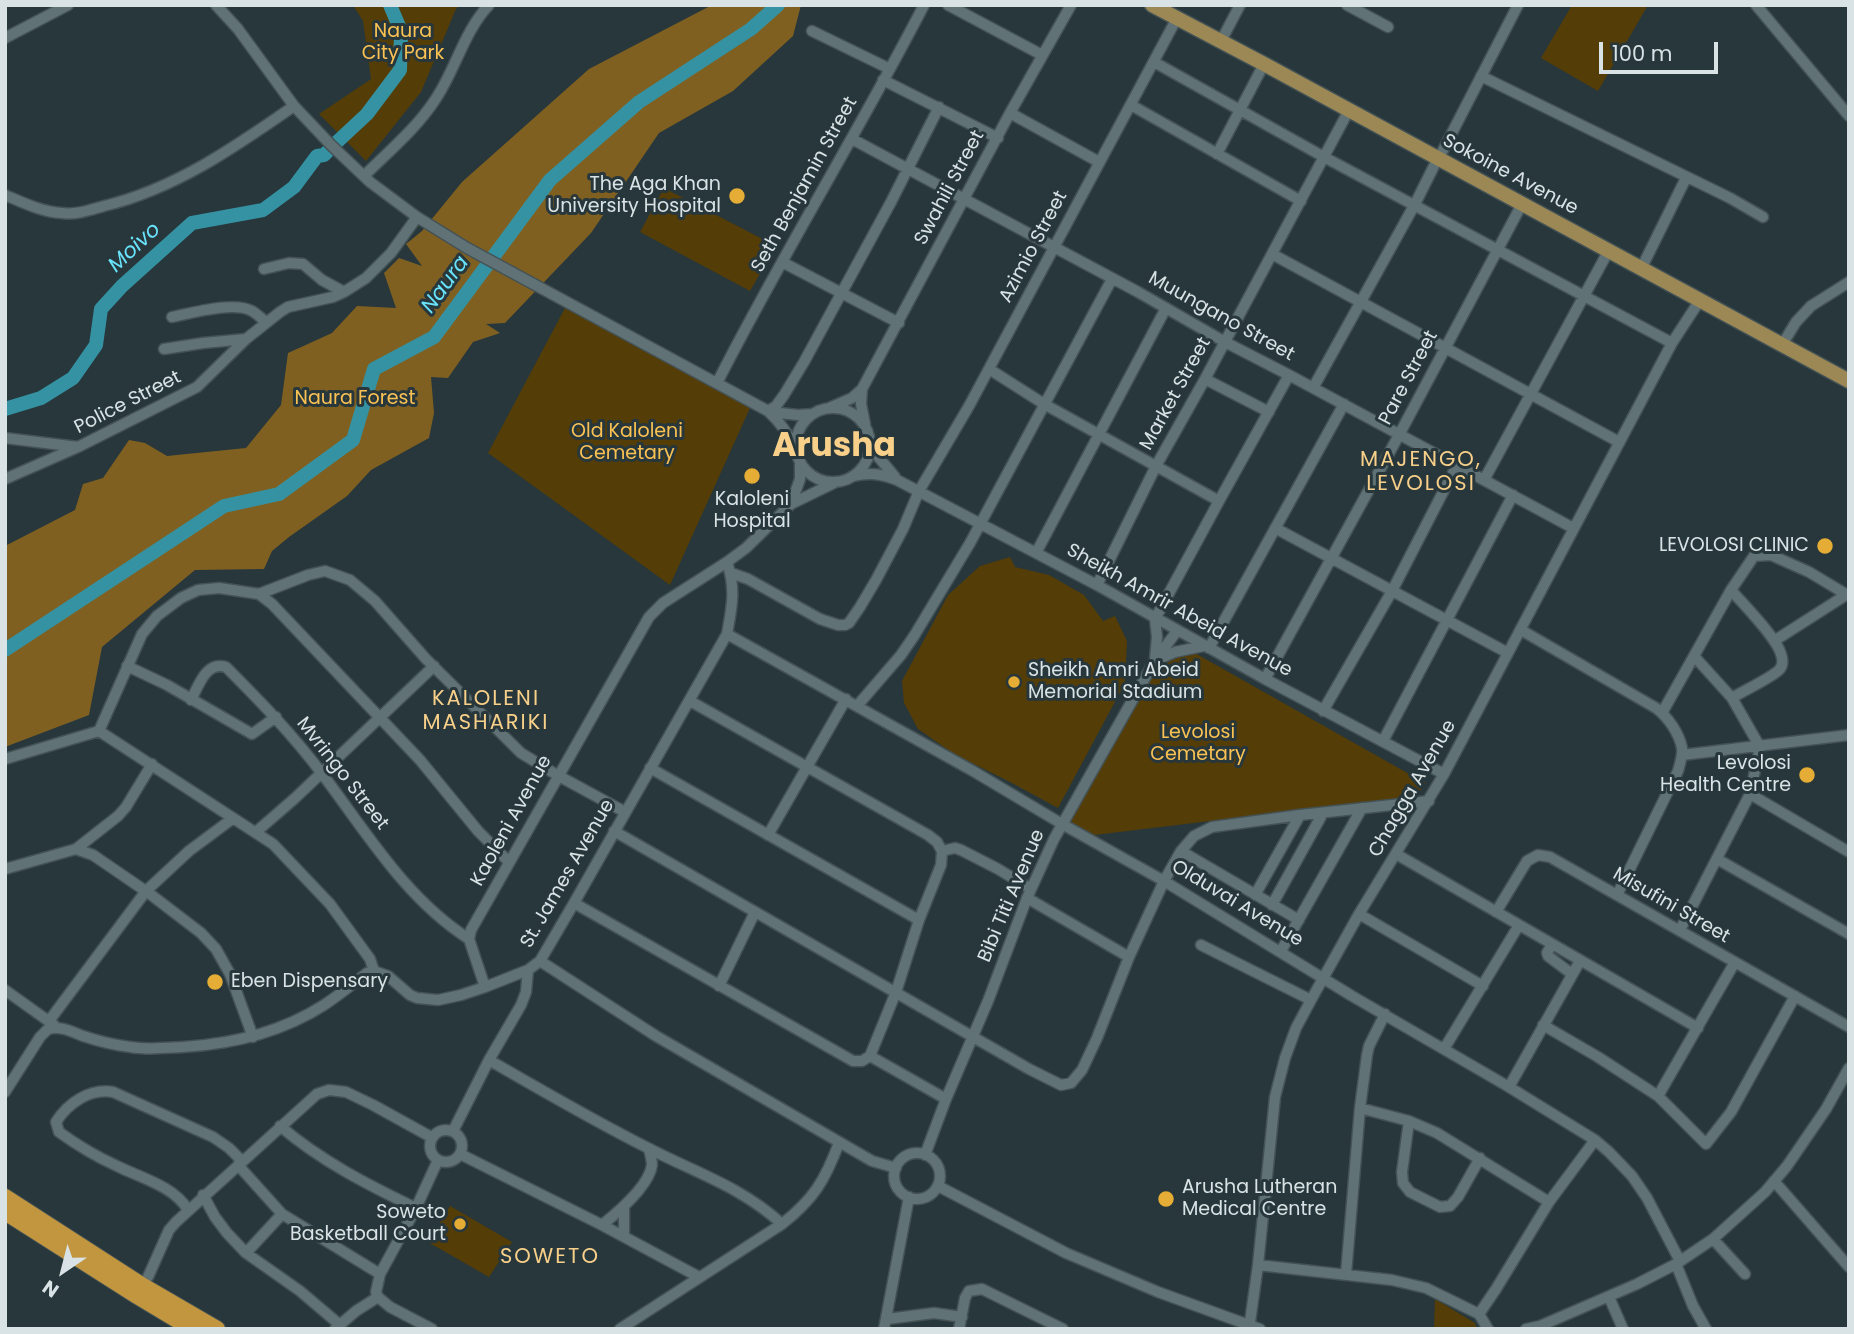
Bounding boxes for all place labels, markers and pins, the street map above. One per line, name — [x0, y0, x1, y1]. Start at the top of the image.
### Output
place label: The Aga Khan University Hospital — [547, 174, 721, 218]
marker: The Aga Khan University Hospital — [727, 186, 747, 206]
marker: Kaloleni Hospital — [742, 466, 762, 486]
place label: Kaloleni Hospital — [713, 489, 791, 533]
place label: LEVOLOSI CLINIC — [1659, 535, 1809, 557]
marker: LEVOLOSI CLINIC — [1815, 536, 1835, 556]
place label: Sheikh Amri Abeid Memorial Stadium — [1028, 660, 1202, 704]
marker: Sheikh Amri Abeid Memorial Stadium — [1006, 674, 1022, 690]
place label: Levolosi Health Centre — [1660, 753, 1791, 797]
marker: Levolosi Health Centre — [1797, 765, 1817, 785]
place label: Eben Dispensary — [231, 971, 388, 993]
marker: Eben Dispensary — [205, 972, 225, 992]
place label: Arusha Lutheran Medical Centre — [1182, 1177, 1337, 1221]
marker: Arusha Lutheran Medical Centre — [1156, 1189, 1176, 1209]
place label: Soweto Basketball Court — [290, 1202, 446, 1246]
marker: Soweto Basketball Court — [452, 1216, 468, 1232]

